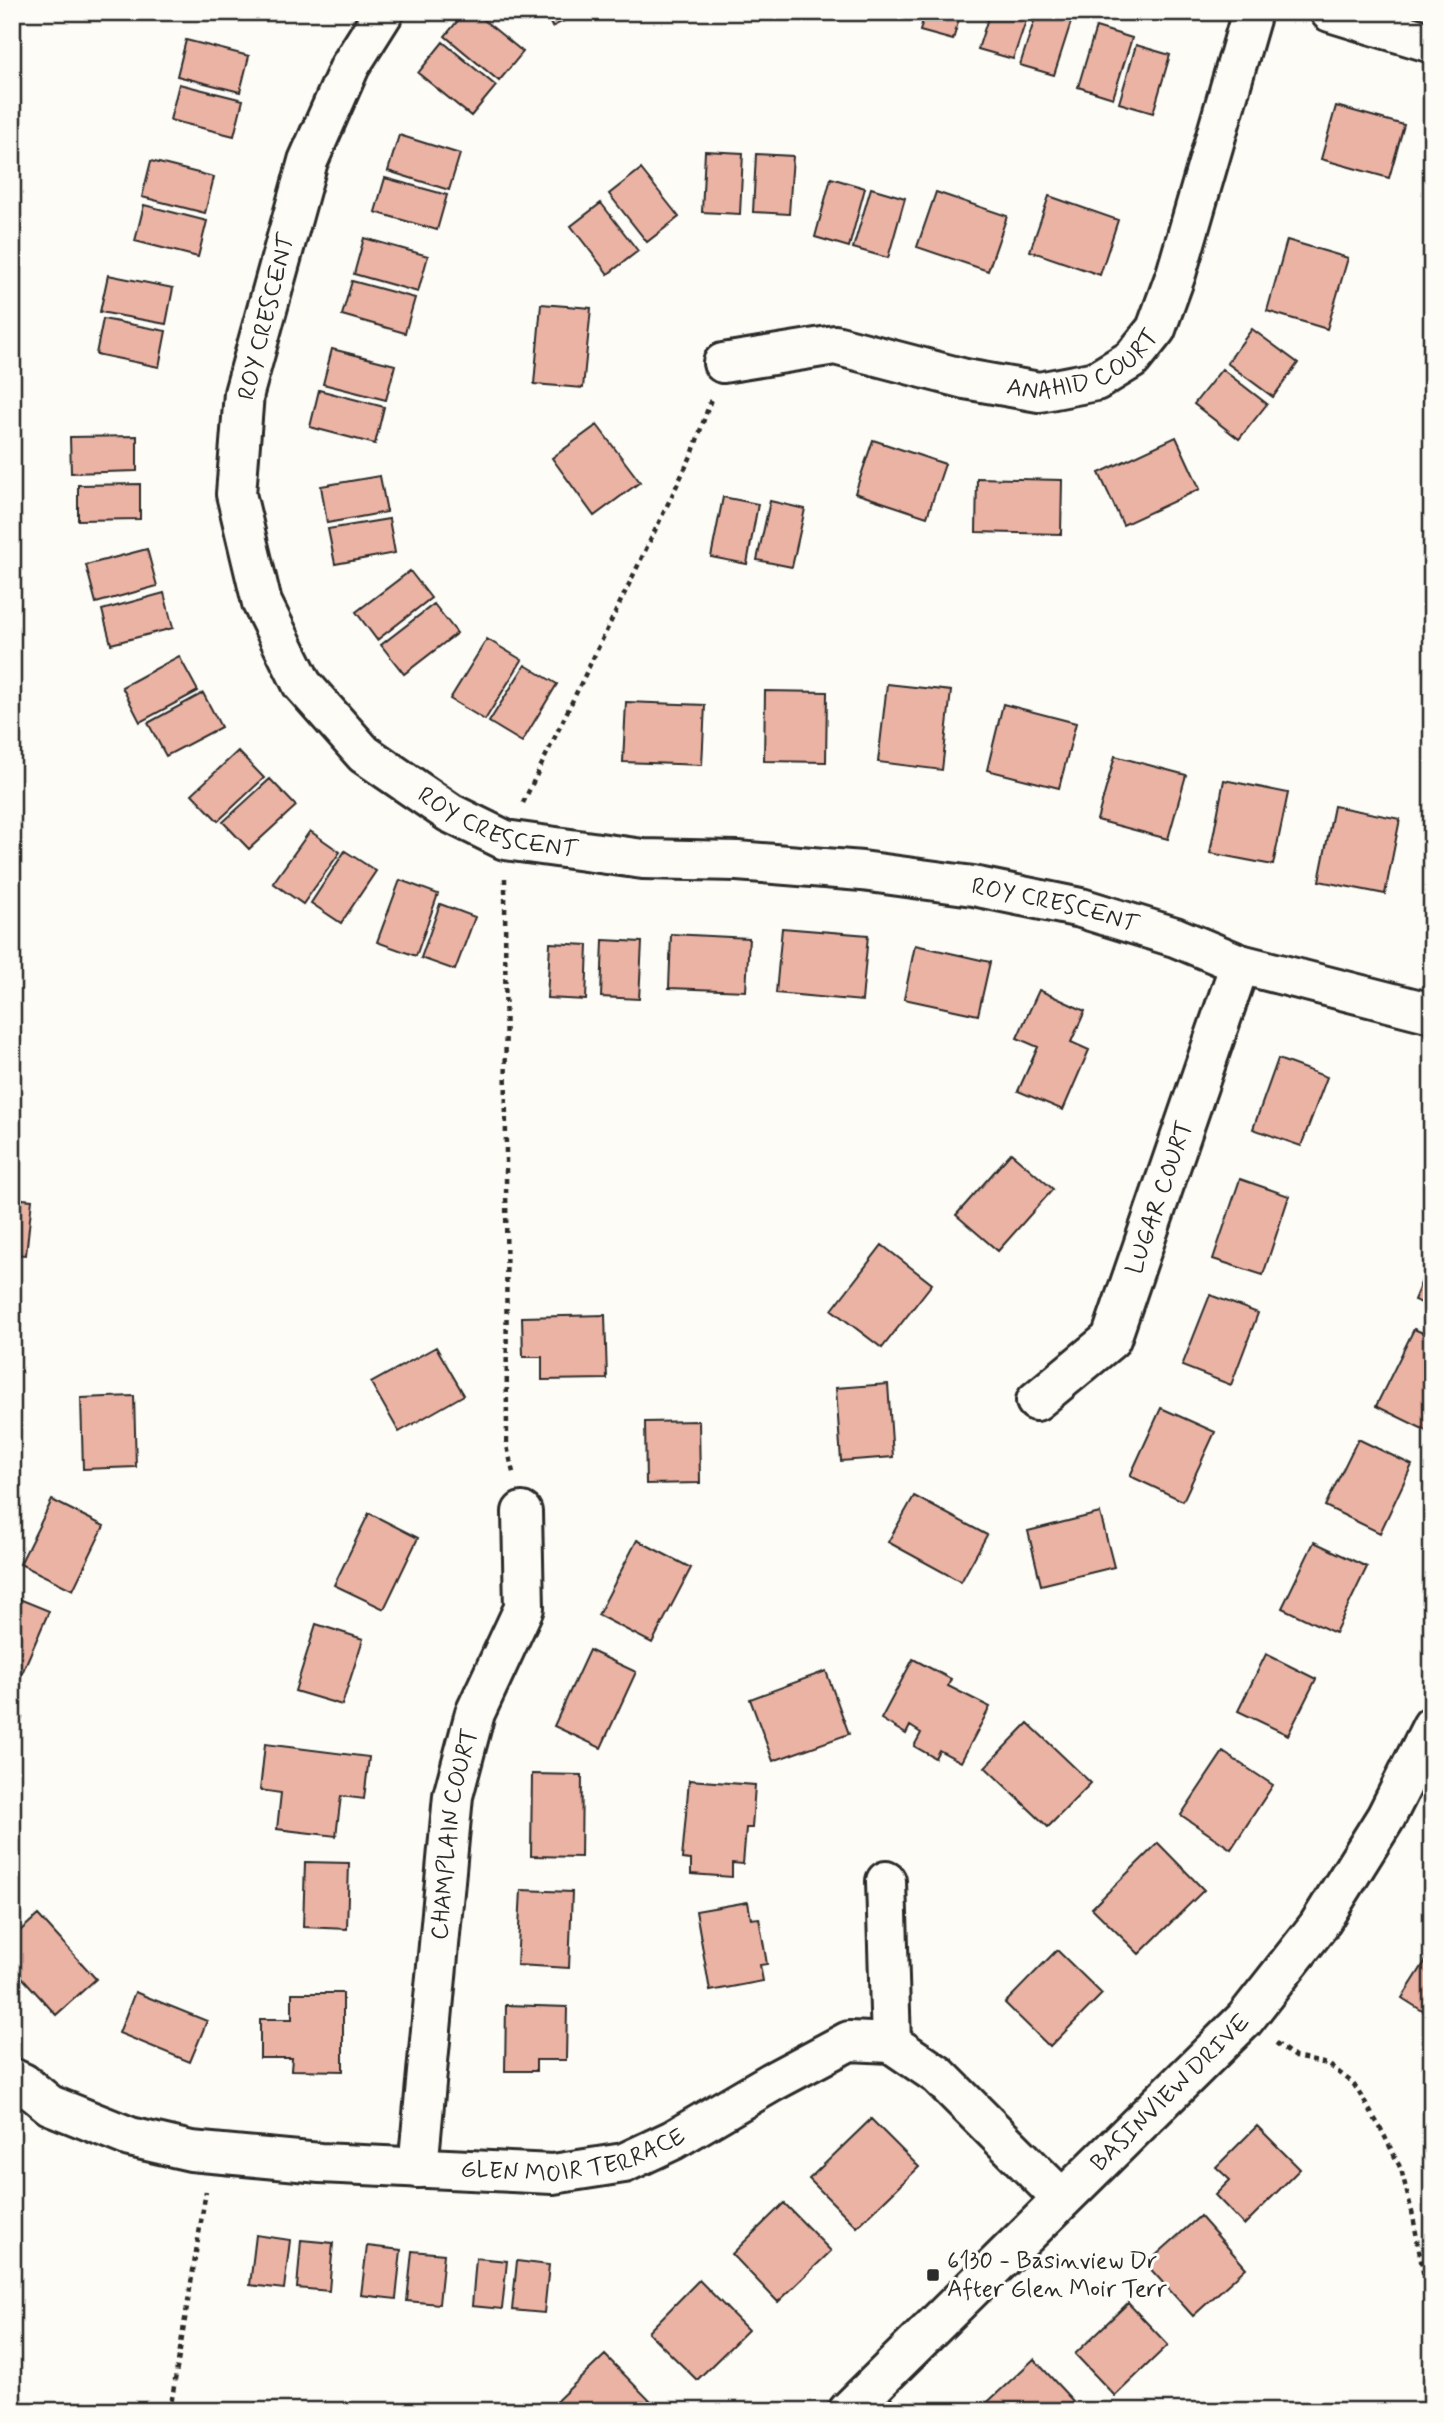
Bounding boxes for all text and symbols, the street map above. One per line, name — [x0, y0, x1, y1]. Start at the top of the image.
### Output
street label: ROY CRESCENT — [231, 230, 303, 403]
street label: ANAHID COURT — [1004, 322, 1166, 408]
street label: ROY CRESCENT — [411, 780, 580, 865]
street label: ROY CRESCENT — [969, 871, 1143, 940]
street label: LUGAR COURT — [1119, 1117, 1200, 1278]
street label: CHAMPLAIN COURT — [424, 1725, 486, 1941]
street label: BASINVIEW DRIVE — [1084, 2007, 1257, 2178]
street label: GLEN MOIR TERRACE — [460, 2121, 691, 2190]
place label: 6130 - Basinview Dr After Glen Moir Terr — [947, 2246, 1167, 2305]
marker: 6130 - Basinview Dr After Glen Moir Terr — [925, 2267, 941, 2283]

